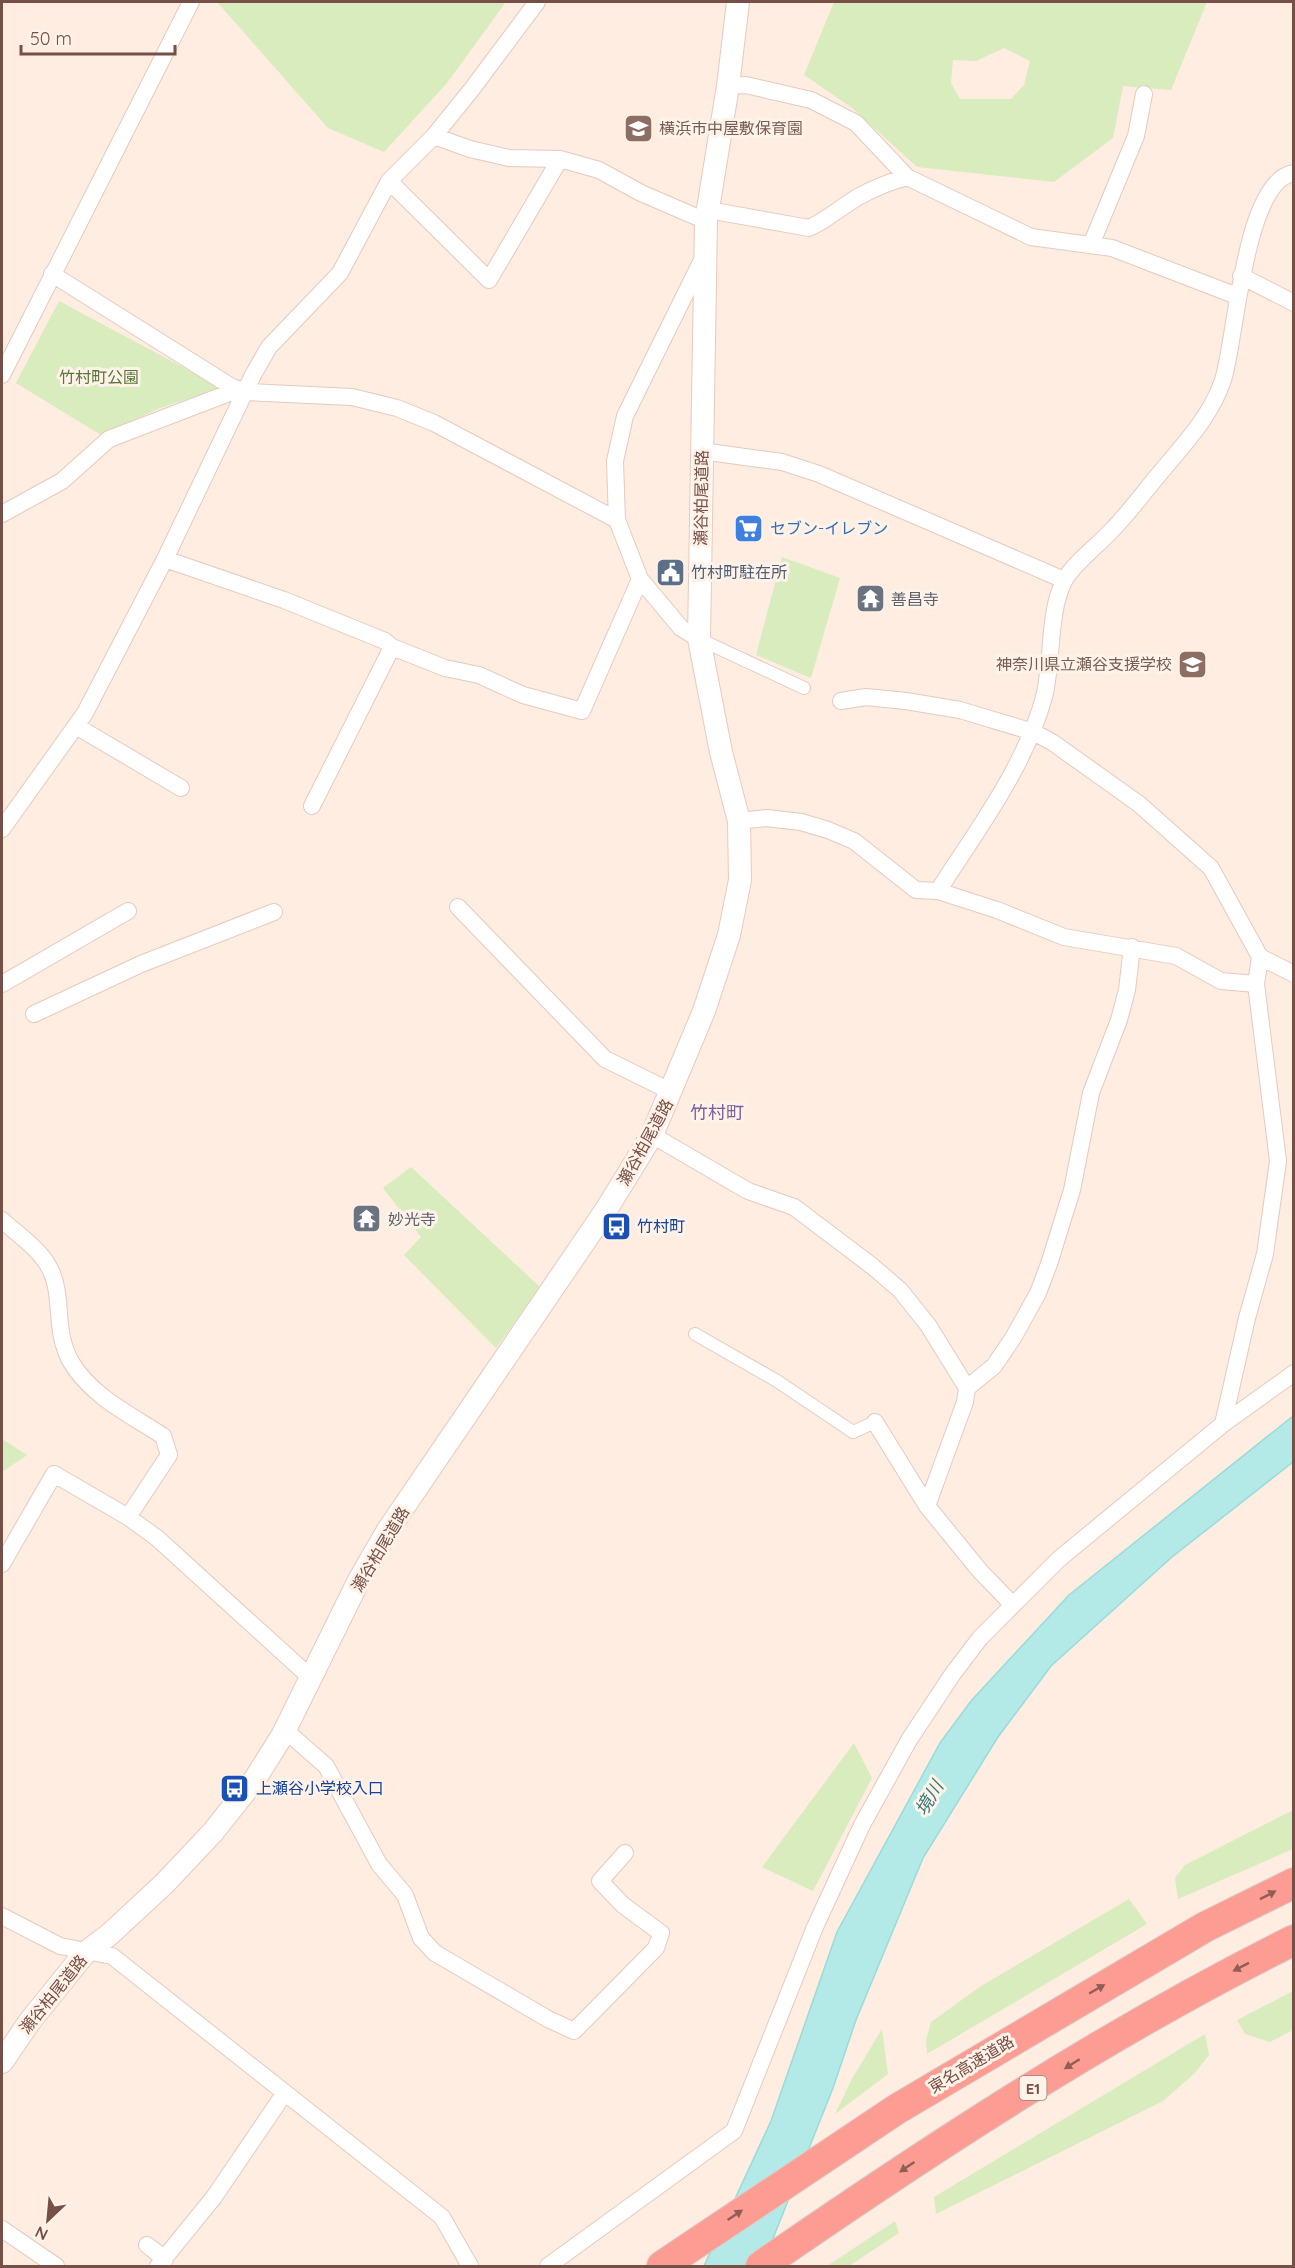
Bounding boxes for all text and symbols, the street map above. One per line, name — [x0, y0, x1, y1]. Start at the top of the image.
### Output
scale bar — [21, 18, 176, 56]
text: 50 m — [30, 27, 72, 50]
school or university icon: 横浜市中屋敷保育園 — [622, 112, 654, 144]
place label: 横浜市中屋敷保育園 — [659, 118, 803, 138]
park label: 竹村町公園 — [59, 367, 139, 387]
street label: 瀬谷柏尾道路 — [690, 450, 712, 546]
supermarket icon: セブン-イレブン — [733, 512, 765, 544]
place label: セブン-イレブン — [770, 518, 888, 538]
public building icon: 竹村町駐在所 — [654, 556, 686, 588]
place label: 竹村町駐在所 — [691, 562, 787, 582]
temple icon: 善昌寺 — [854, 583, 886, 615]
place label: 善昌寺 — [891, 589, 939, 609]
school or university icon: 神奈川県立瀬谷支援学校 — [1177, 648, 1209, 680]
place label: 神奈川県立瀬谷支援学校 — [996, 654, 1172, 674]
street label: 瀬谷柏尾道路 — [613, 1095, 677, 1189]
district label: 竹村町 — [690, 1101, 744, 1124]
temple icon: 妙光寺 — [351, 1203, 383, 1235]
place label: 妙光寺 — [388, 1209, 436, 1229]
bus stop icon: 竹村町 — [600, 1210, 632, 1242]
place label: 竹村町 — [637, 1216, 685, 1236]
street label: 瀬谷柏尾道路 — [347, 1503, 413, 1595]
bus stop icon: 上瀬谷小学校入口 — [219, 1772, 251, 1804]
water label: 境川 — [910, 1775, 949, 1819]
place label: 上瀬谷小学校入口 — [256, 1778, 384, 1798]
one-way arrow — [1260, 1890, 1277, 1900]
street label: 瀬谷柏尾道路 — [15, 1950, 91, 2038]
one-way arrow — [1233, 1962, 1250, 1971]
one-way arrow — [1089, 1983, 1105, 1994]
street label: 東名高速道路 — [925, 2031, 1017, 2097]
one-way arrow — [1064, 2058, 1080, 2069]
road number: E1 — [1020, 2076, 1046, 2100]
one-way arrow — [899, 2161, 915, 2172]
north arrow — [18, 2190, 78, 2250]
one-way arrow — [727, 2210, 743, 2221]
text: N — [32, 2222, 51, 2245]

